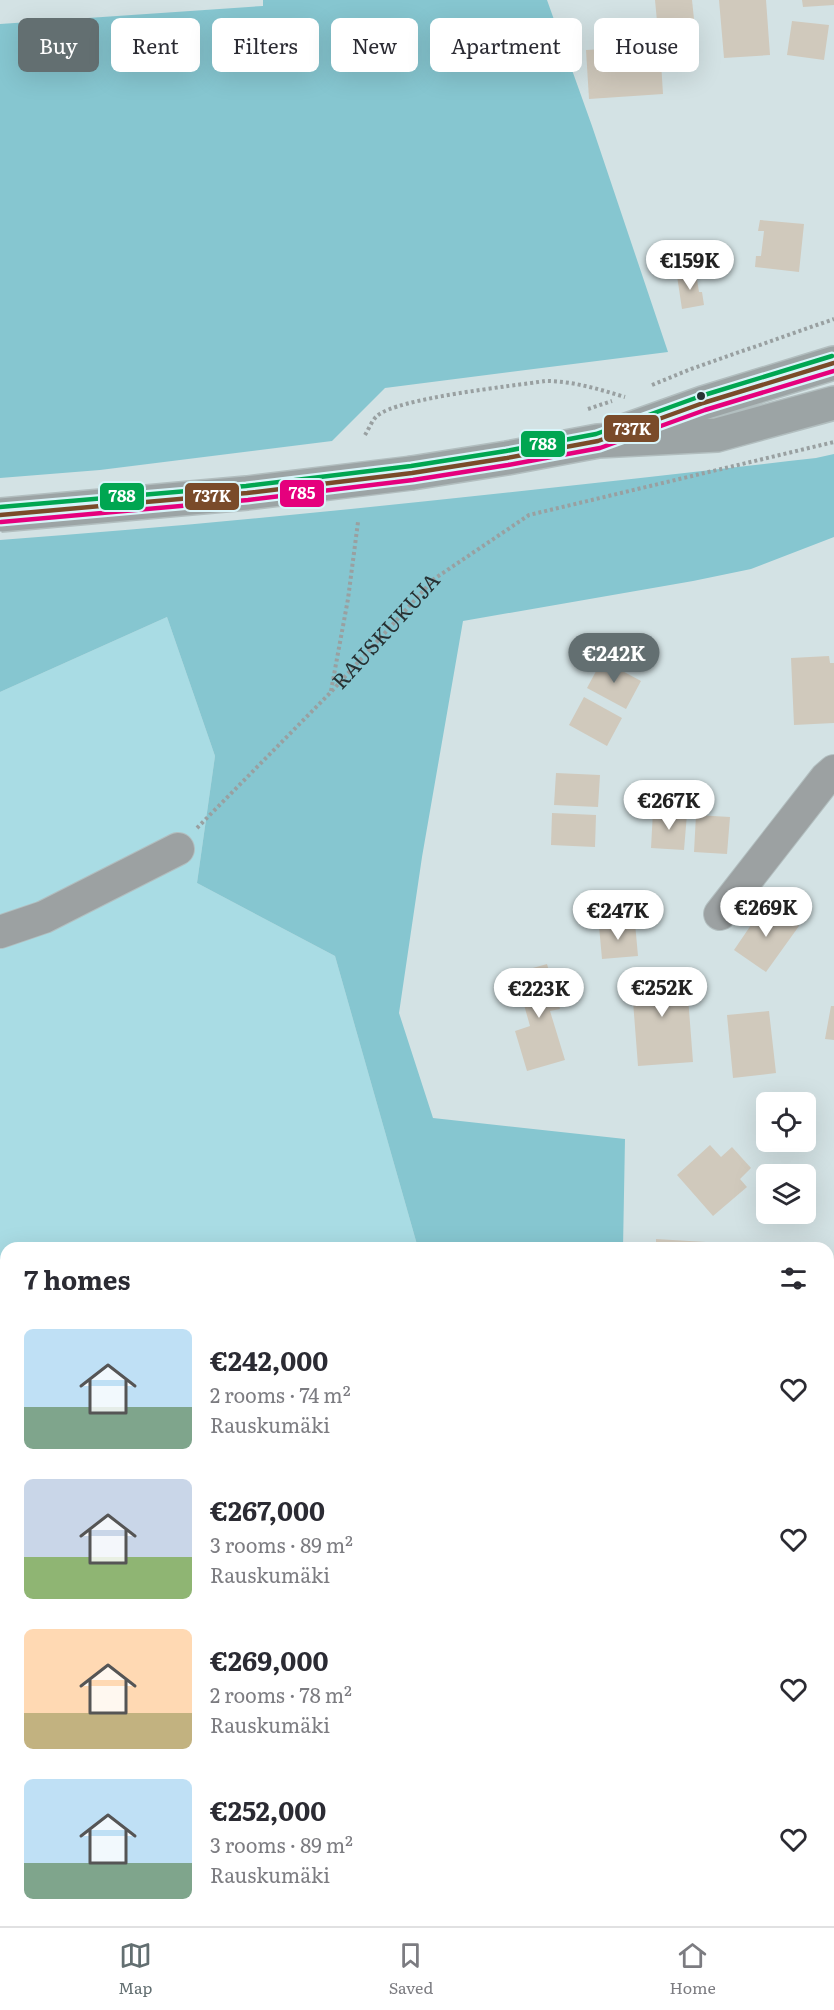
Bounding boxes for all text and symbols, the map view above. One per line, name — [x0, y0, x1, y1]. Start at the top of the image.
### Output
chip: Buy — [18, 18, 99, 72]
chip: Rent — [111, 18, 200, 72]
chip: Filters — [212, 18, 319, 72]
chip: New — [331, 18, 418, 72]
chip: Apartment — [430, 18, 582, 72]
chip: House — [594, 18, 699, 72]
pin: €159K — [648, 240, 732, 291]
text: €159K — [660, 244, 720, 274]
unlabelled marker — [695, 390, 707, 402]
line badge: 737K — [603, 414, 660, 443]
text: 737K — [613, 416, 652, 440]
line badge: 788 — [520, 430, 566, 458]
text: 788 — [529, 431, 557, 455]
line badge: 785 — [279, 479, 325, 508]
text: 785 — [289, 480, 316, 504]
line badge: 788 — [99, 482, 145, 511]
line badge: 737K — [184, 482, 240, 511]
text: 788 — [108, 483, 136, 507]
text: 737K — [193, 483, 232, 507]
street label: RAUSKUKUJA — [323, 564, 446, 695]
pin: €242K — [572, 633, 656, 684]
text: €242K — [582, 637, 646, 667]
pin: €267K — [627, 780, 711, 831]
text: €267K — [638, 784, 700, 814]
pin: €269K — [724, 887, 808, 938]
pin: €247K — [576, 890, 660, 941]
text: €269K — [734, 891, 798, 921]
text: €247K — [587, 894, 649, 924]
pin: €252K — [620, 967, 704, 1018]
pin: €223K — [497, 968, 581, 1019]
text: €252K — [631, 971, 693, 1001]
text: €223K — [508, 972, 570, 1002]
map controls — [756, 1092, 816, 1224]
button: locate — [756, 1092, 816, 1152]
button: layers — [756, 1164, 816, 1224]
text: 7 homes — [24, 1259, 130, 1298]
icon: filters — [777, 1262, 810, 1295]
text: €242,000 — [210, 1340, 328, 1379]
icon: home — [72, 1353, 144, 1425]
icon: heart — [777, 1373, 810, 1406]
text: 2 rooms · 74 m² — [210, 1379, 351, 1409]
text: Rauskumäki — [210, 1409, 330, 1439]
text: €267,000 — [210, 1490, 325, 1529]
icon: home — [72, 1503, 144, 1575]
icon: heart — [777, 1523, 810, 1556]
text: 3 rooms · 89 m² — [210, 1529, 353, 1559]
text: Rauskumäki — [210, 1559, 330, 1589]
text: €269,000 — [210, 1640, 328, 1679]
icon: home — [72, 1653, 144, 1725]
icon: heart — [777, 1673, 810, 1706]
text: 2 rooms · 78 m² — [210, 1679, 352, 1709]
text: Rauskumäki — [210, 1709, 330, 1739]
text: €252,000 — [210, 1790, 326, 1829]
icon: home — [72, 1803, 144, 1875]
icon: heart — [777, 1823, 810, 1856]
text: 3 rooms · 89 m² — [210, 1829, 353, 1859]
text: Rauskumäki — [210, 1859, 330, 1889]
tab: Map — [118, 1939, 152, 1999]
tab: Saved — [389, 1939, 433, 1999]
tab: Home — [670, 1939, 716, 1999]

